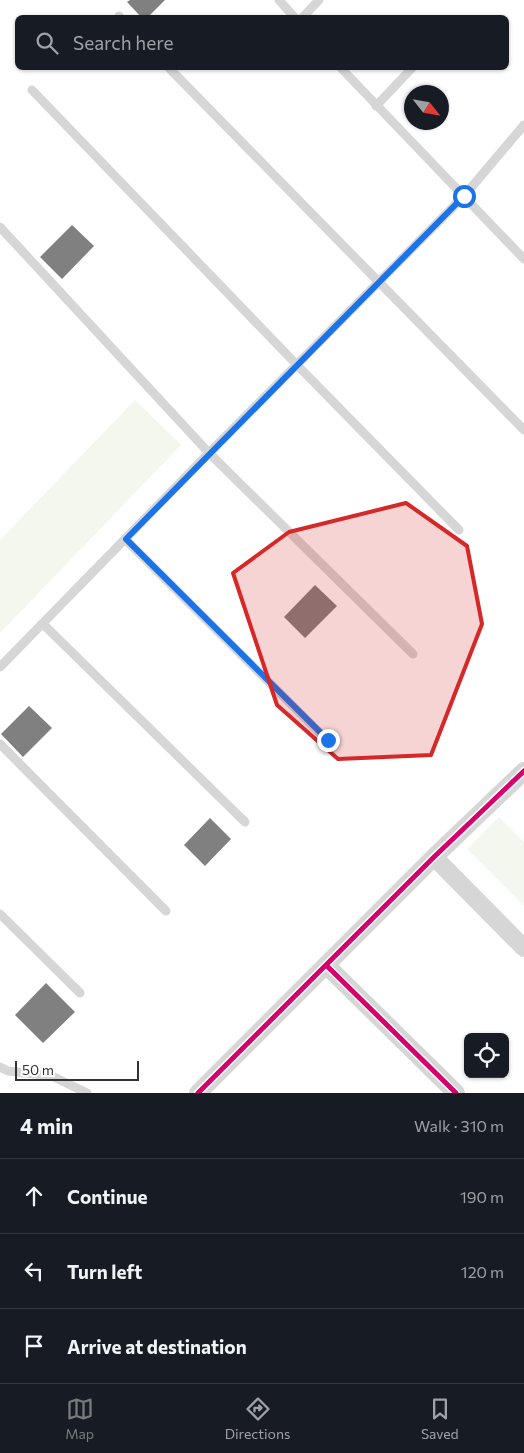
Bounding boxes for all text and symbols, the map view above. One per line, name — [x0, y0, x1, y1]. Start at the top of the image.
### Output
search box — [15, 15, 509, 70]
icon: search — [33, 29, 61, 57]
text: Search here — [73, 31, 173, 54]
north arrow — [404, 85, 449, 130]
route start — [453, 185, 476, 208]
route end — [317, 729, 340, 752]
map controls — [464, 1033, 509, 1078]
button: locate — [464, 1033, 509, 1078]
scale bar — [15, 1058, 139, 1081]
text: 50 m — [22, 1061, 54, 1078]
text: 4 min — [20, 1113, 73, 1138]
text: Walk · 310 m — [414, 1116, 504, 1135]
icon: ahead — [20, 1182, 48, 1210]
text: Continue — [67, 1185, 147, 1208]
text: 190 m — [460, 1187, 504, 1206]
icon: left — [20, 1257, 48, 1285]
text: Turn left — [67, 1260, 142, 1283]
text: 120 m — [461, 1262, 504, 1281]
icon: arrive — [20, 1332, 48, 1360]
text: Arrive at destination — [67, 1335, 247, 1358]
tab: Map — [65, 1395, 94, 1442]
tab: Directions — [225, 1395, 290, 1442]
tab: Saved — [421, 1395, 459, 1442]

